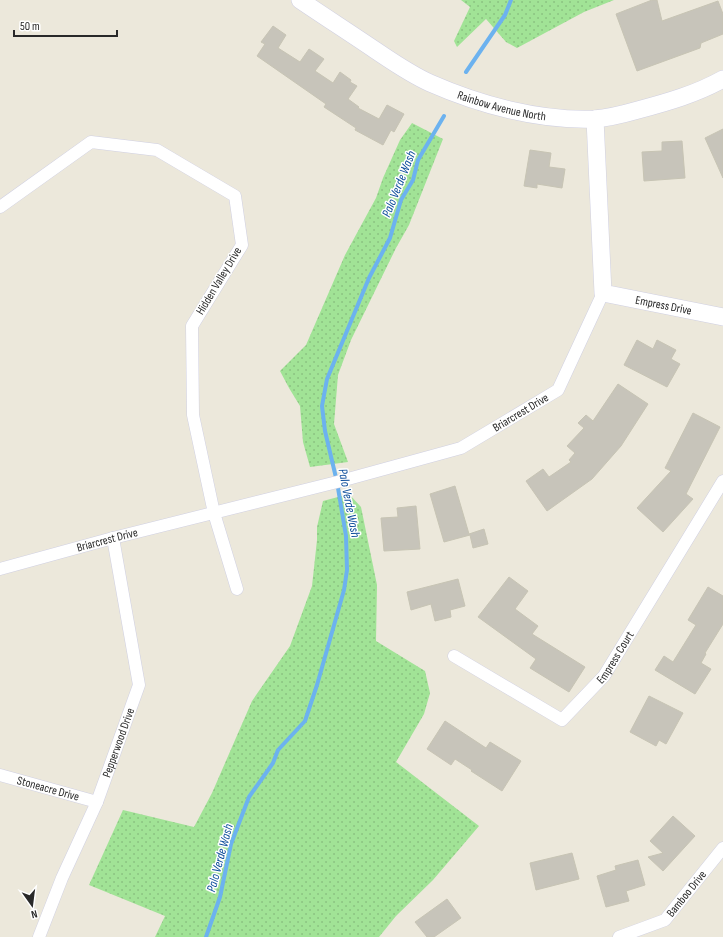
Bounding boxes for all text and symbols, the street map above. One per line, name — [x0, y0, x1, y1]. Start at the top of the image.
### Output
scale bar — [14, 12, 117, 38]
text: 50 m — [20, 19, 40, 34]
street label: Rainbow Avenue North — [455, 87, 547, 124]
water label: Palo Verde Wash — [378, 148, 420, 219]
street label: Hidden Valley Drive — [193, 244, 245, 318]
street label: Empress Drive — [634, 292, 693, 318]
street label: Briarcrest Drive — [490, 390, 551, 435]
water label: Palo Verde Wash — [334, 467, 364, 539]
street label: Briarcrest Drive — [75, 525, 139, 555]
street label: Empress Court — [593, 628, 637, 687]
street label: Pepperwood Drive — [99, 706, 138, 780]
street label: Stoneacre Drive — [15, 773, 81, 804]
water label: Palo Verde Wash — [203, 822, 237, 894]
street label: Bamboo Drive — [663, 867, 710, 920]
north arrow — [12, 885, 52, 925]
text: N — [30, 907, 39, 921]

